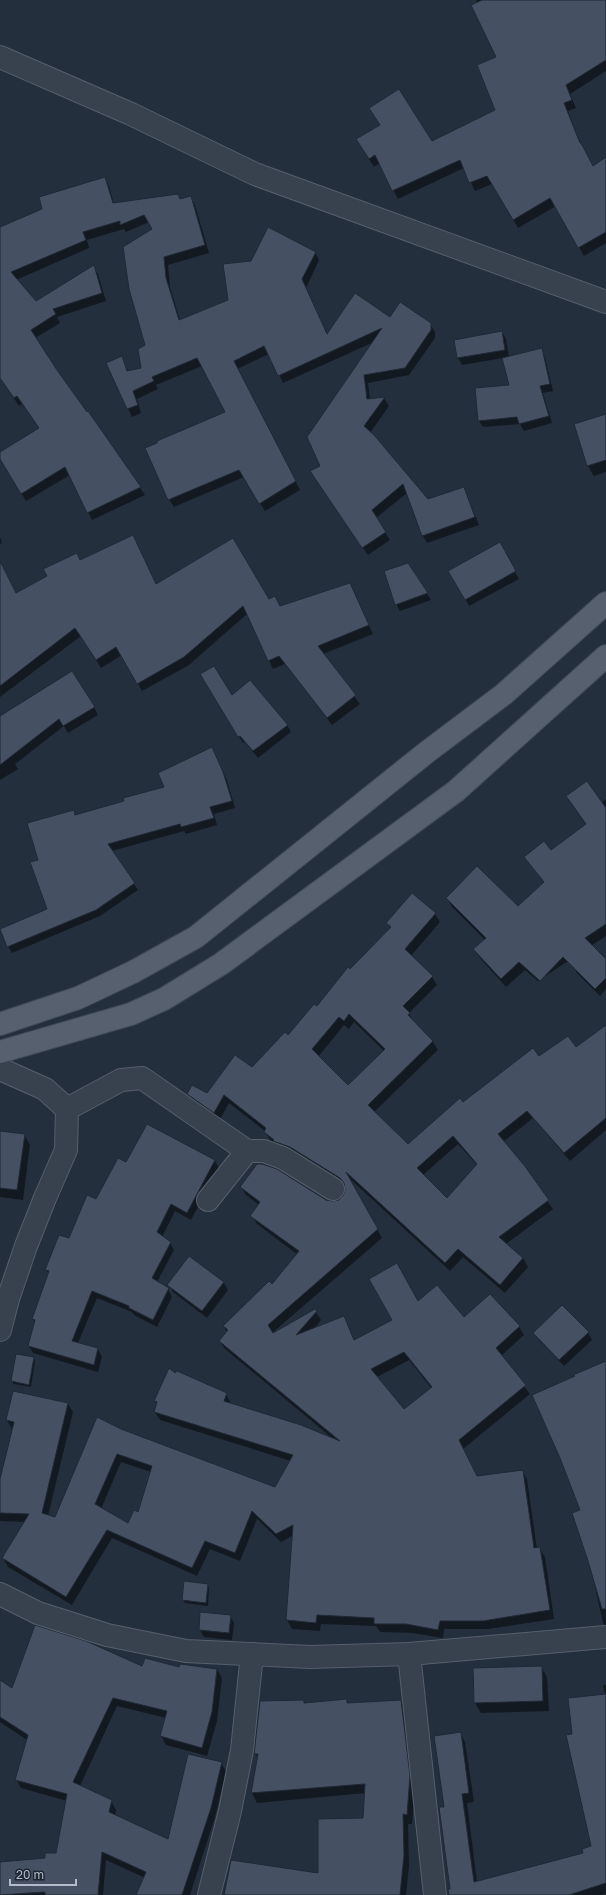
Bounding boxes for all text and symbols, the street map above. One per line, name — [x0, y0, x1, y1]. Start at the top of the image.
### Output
scale bar — [10, 1861, 76, 1887]
text: 20 m — [16, 1867, 44, 1882]

